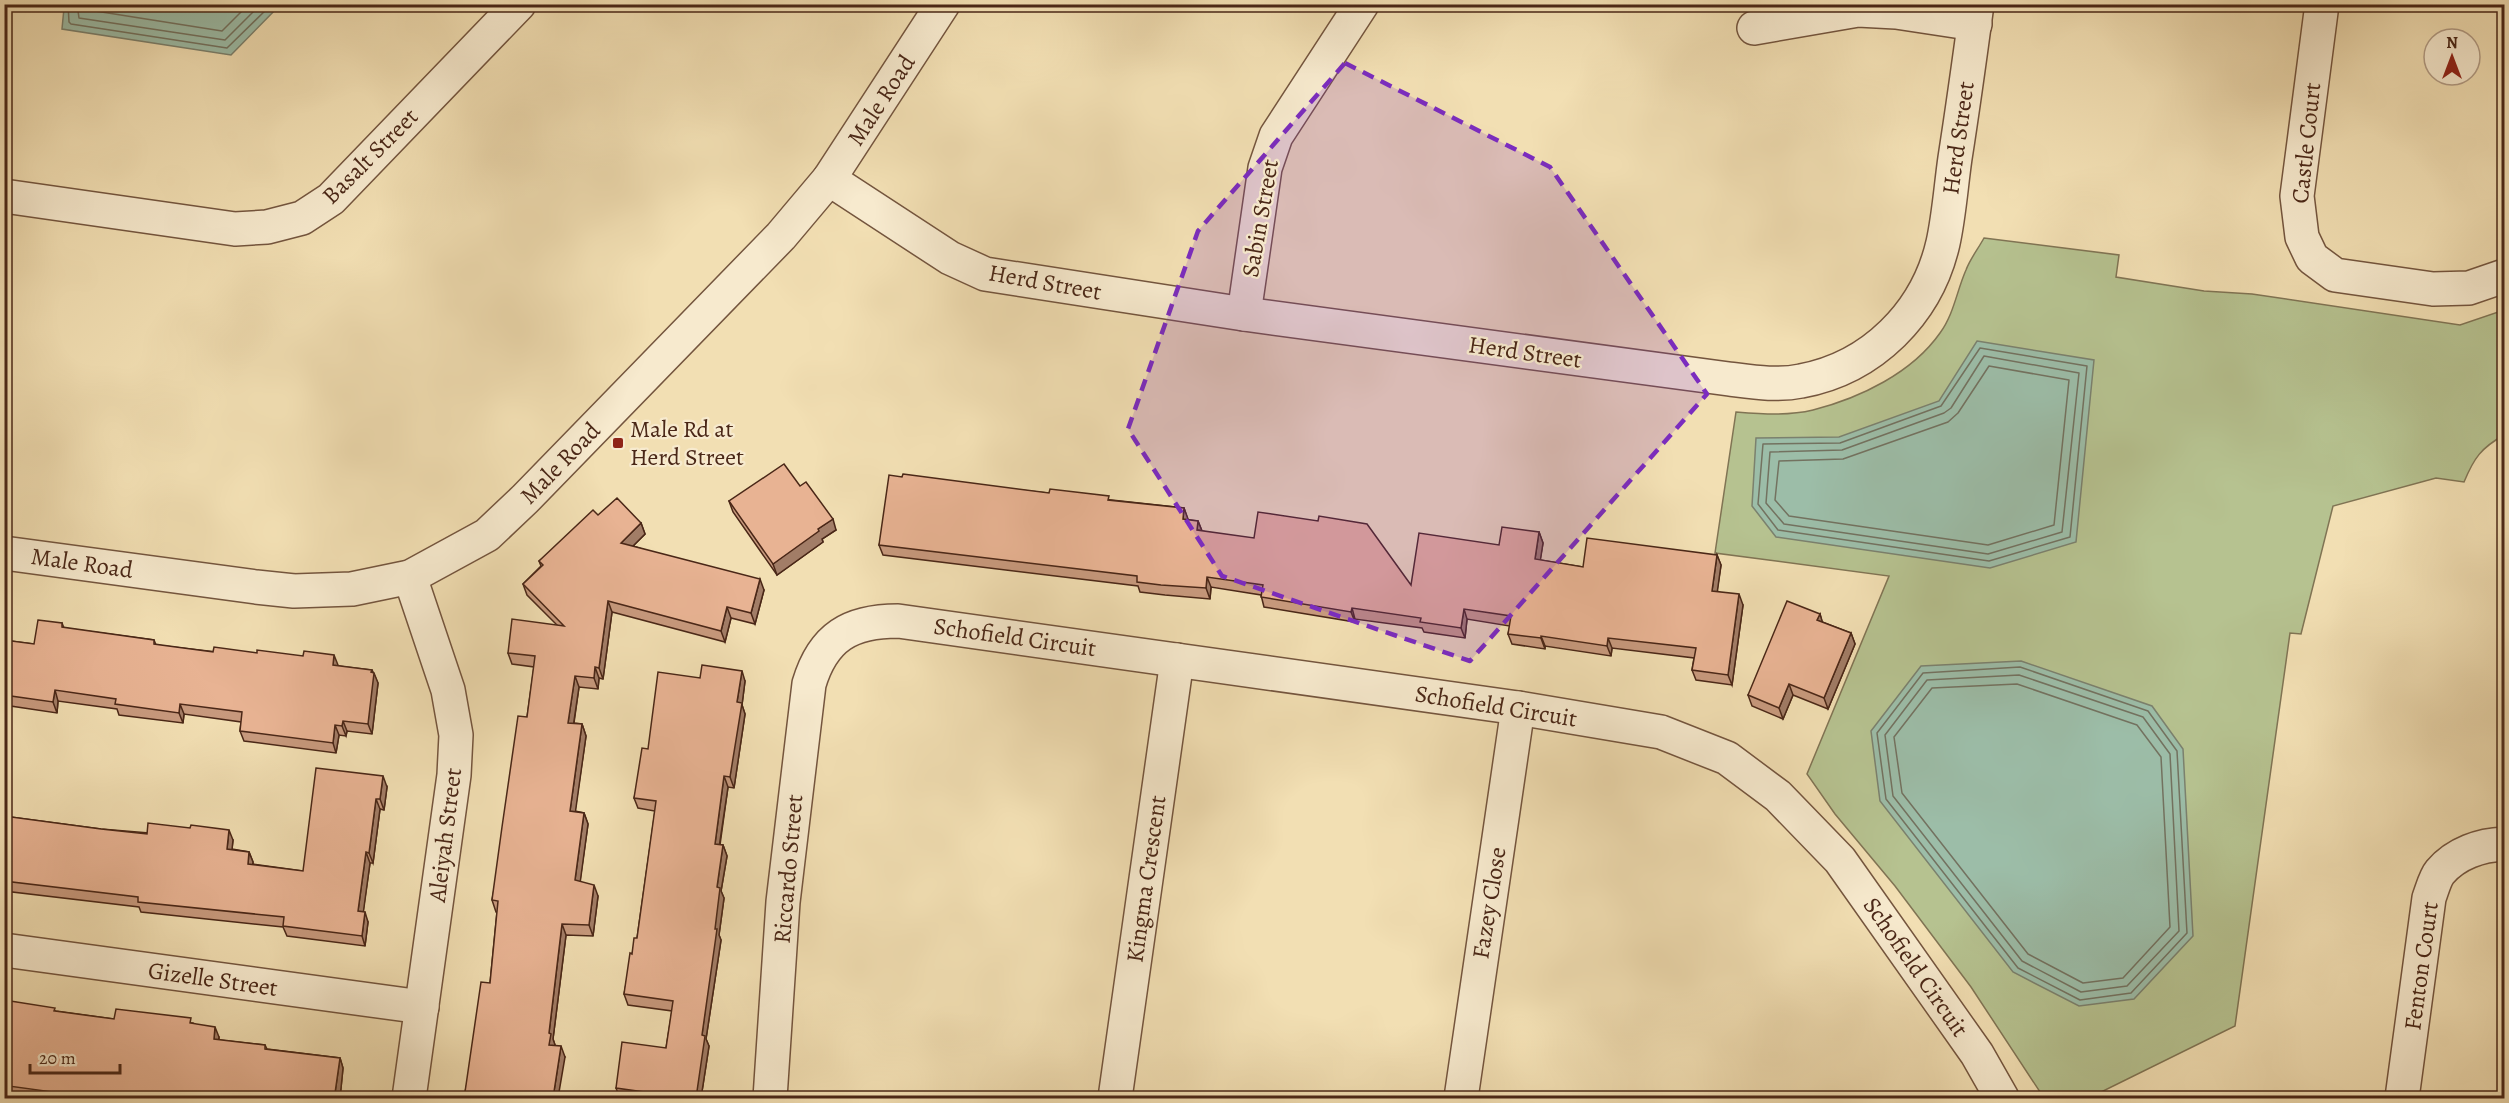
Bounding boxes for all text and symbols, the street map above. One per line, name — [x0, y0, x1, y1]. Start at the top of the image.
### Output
north arrow — [2422, 27, 2482, 87]
text: N — [2446, 32, 2458, 54]
street label: Male Road — [840, 48, 922, 152]
street label: Herd Street — [1934, 79, 1982, 197]
street label: Castle Court — [2284, 81, 2328, 205]
street label: Basalt Street — [315, 101, 425, 211]
street label: Sabin Street — [1234, 156, 1286, 280]
street label: Herd Street — [986, 256, 1104, 308]
street label: Herd Street — [1466, 328, 1584, 376]
place label: Male Rd at Herd Street — [630, 413, 744, 473]
street label: Male Road — [513, 415, 607, 511]
marker: Male Rd at Herd Street — [611, 436, 625, 450]
street label: Male Road — [29, 540, 135, 586]
street label: Schofield Circuit — [932, 610, 1098, 664]
street label: Schofield Circuit — [1413, 677, 1579, 735]
street label: Aleiyah Street — [421, 766, 469, 905]
street label: Riccardo Street — [766, 793, 810, 945]
street label: Kingma Crescent — [1118, 793, 1174, 965]
street label: Fazey Close — [1464, 845, 1514, 961]
street label: Schofield Circuit — [1856, 891, 1976, 1043]
street label: Fenton Court — [2396, 900, 2446, 1032]
street label: Gizelle Street — [146, 954, 280, 1004]
scale bar — [30, 1037, 120, 1075]
text: 20 m — [39, 1046, 76, 1070]

